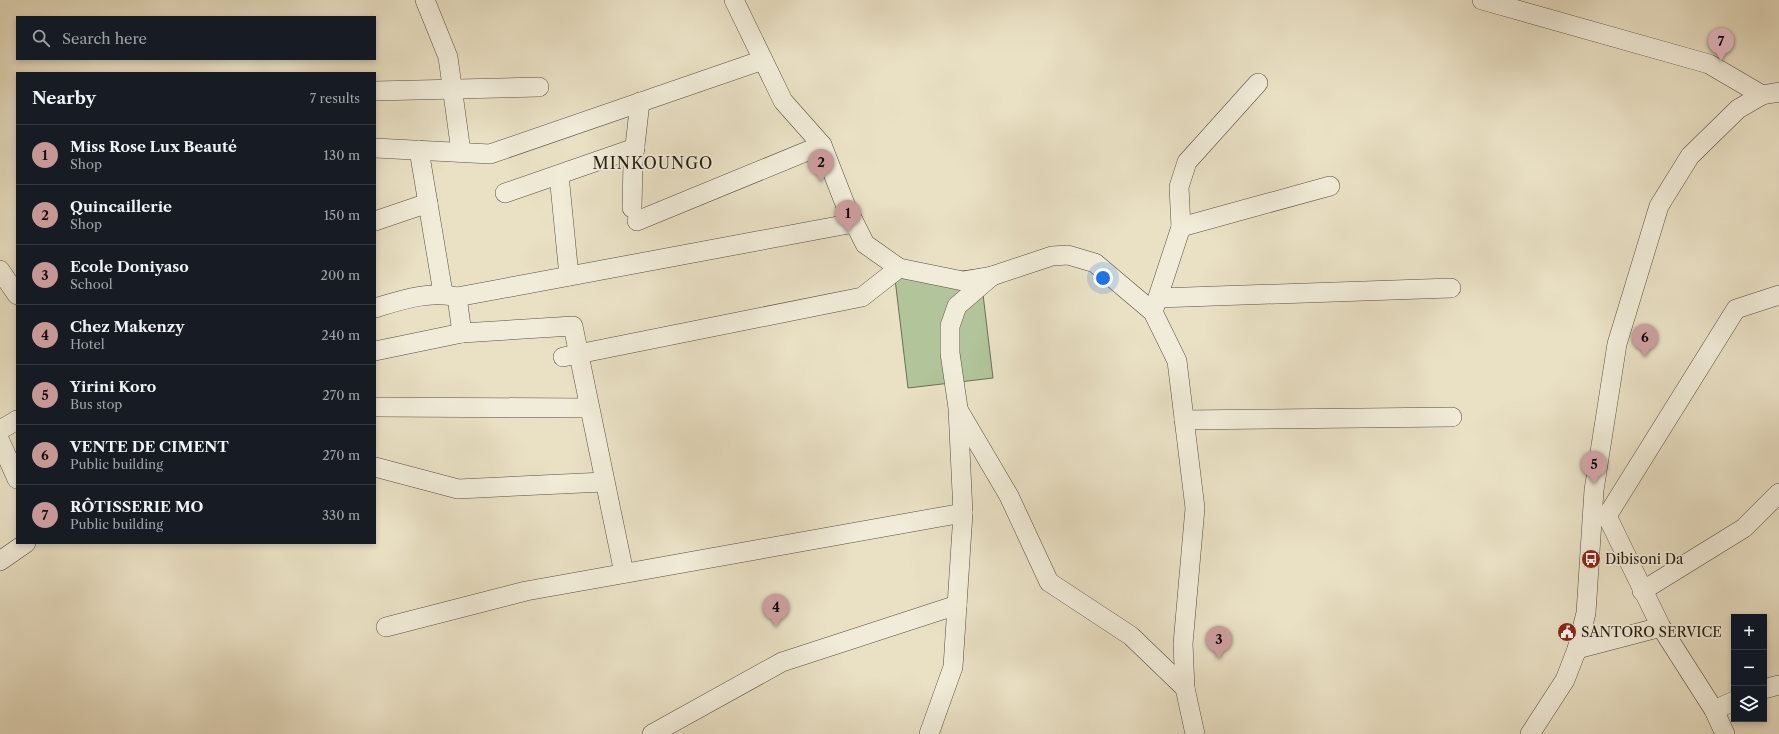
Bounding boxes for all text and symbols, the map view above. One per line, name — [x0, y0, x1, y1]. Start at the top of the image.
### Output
search box — [16, 16, 376, 60]
icon: search — [30, 27, 52, 49]
pin: 7 — [1708, 28, 1734, 61]
text: Search here — [62, 29, 147, 48]
text: Nearby — [32, 88, 96, 108]
text: 7 results — [310, 90, 360, 106]
text: Miss Rose Lux Beauté — [70, 137, 237, 156]
text: 1 — [42, 147, 48, 163]
text: 130 m — [324, 147, 360, 163]
pin: 2 — [808, 149, 834, 182]
district label: MINKOUNGO — [593, 153, 713, 173]
text: Shop — [70, 156, 102, 172]
text: Quincaillerie — [70, 197, 172, 216]
pin: 1 — [835, 200, 861, 233]
text: 2 — [41, 207, 49, 223]
text: 150 m — [324, 207, 360, 223]
text: Shop — [70, 216, 102, 232]
text: Ecole Doniyaso — [70, 257, 189, 276]
text: 3 — [41, 267, 49, 283]
text: 200 m — [320, 267, 360, 283]
your location — [1093, 268, 1113, 288]
text: School — [70, 276, 113, 292]
text: Chez Makenzy — [70, 317, 184, 336]
pin: 6 — [1632, 324, 1658, 357]
text: 4 — [41, 327, 49, 343]
text: 240 m — [321, 327, 360, 343]
text: Hotel — [70, 336, 105, 352]
text: Yirini Koro — [70, 377, 156, 396]
text: 5 — [41, 387, 49, 403]
text: 270 m — [322, 387, 360, 403]
text: Bus stop — [70, 396, 122, 412]
text: VENTE DE CIMENT — [70, 437, 229, 456]
text: 6 — [41, 447, 49, 463]
text: 270 m — [322, 447, 360, 463]
pin: 5 — [1581, 451, 1607, 484]
text: Public building — [70, 456, 163, 472]
text: RÔTISSERIE MO — [70, 497, 203, 516]
text: 7 — [42, 507, 48, 523]
text: 330 m — [322, 507, 360, 523]
text: Public building — [70, 516, 163, 532]
bus stop icon: Dibisoni Da — [1580, 548, 1602, 570]
place label: Dibisoni Da — [1605, 550, 1684, 568]
pin: 4 — [763, 594, 789, 627]
map controls — [1731, 614, 1767, 722]
button: + — [1731, 614, 1767, 650]
public building icon: SANTORO SERVICE — [1556, 621, 1578, 643]
place label: SANTORO SERVICE — [1581, 623, 1722, 641]
pin: 3 — [1206, 626, 1232, 659]
button: − — [1731, 650, 1767, 686]
button: layers — [1731, 686, 1767, 722]

